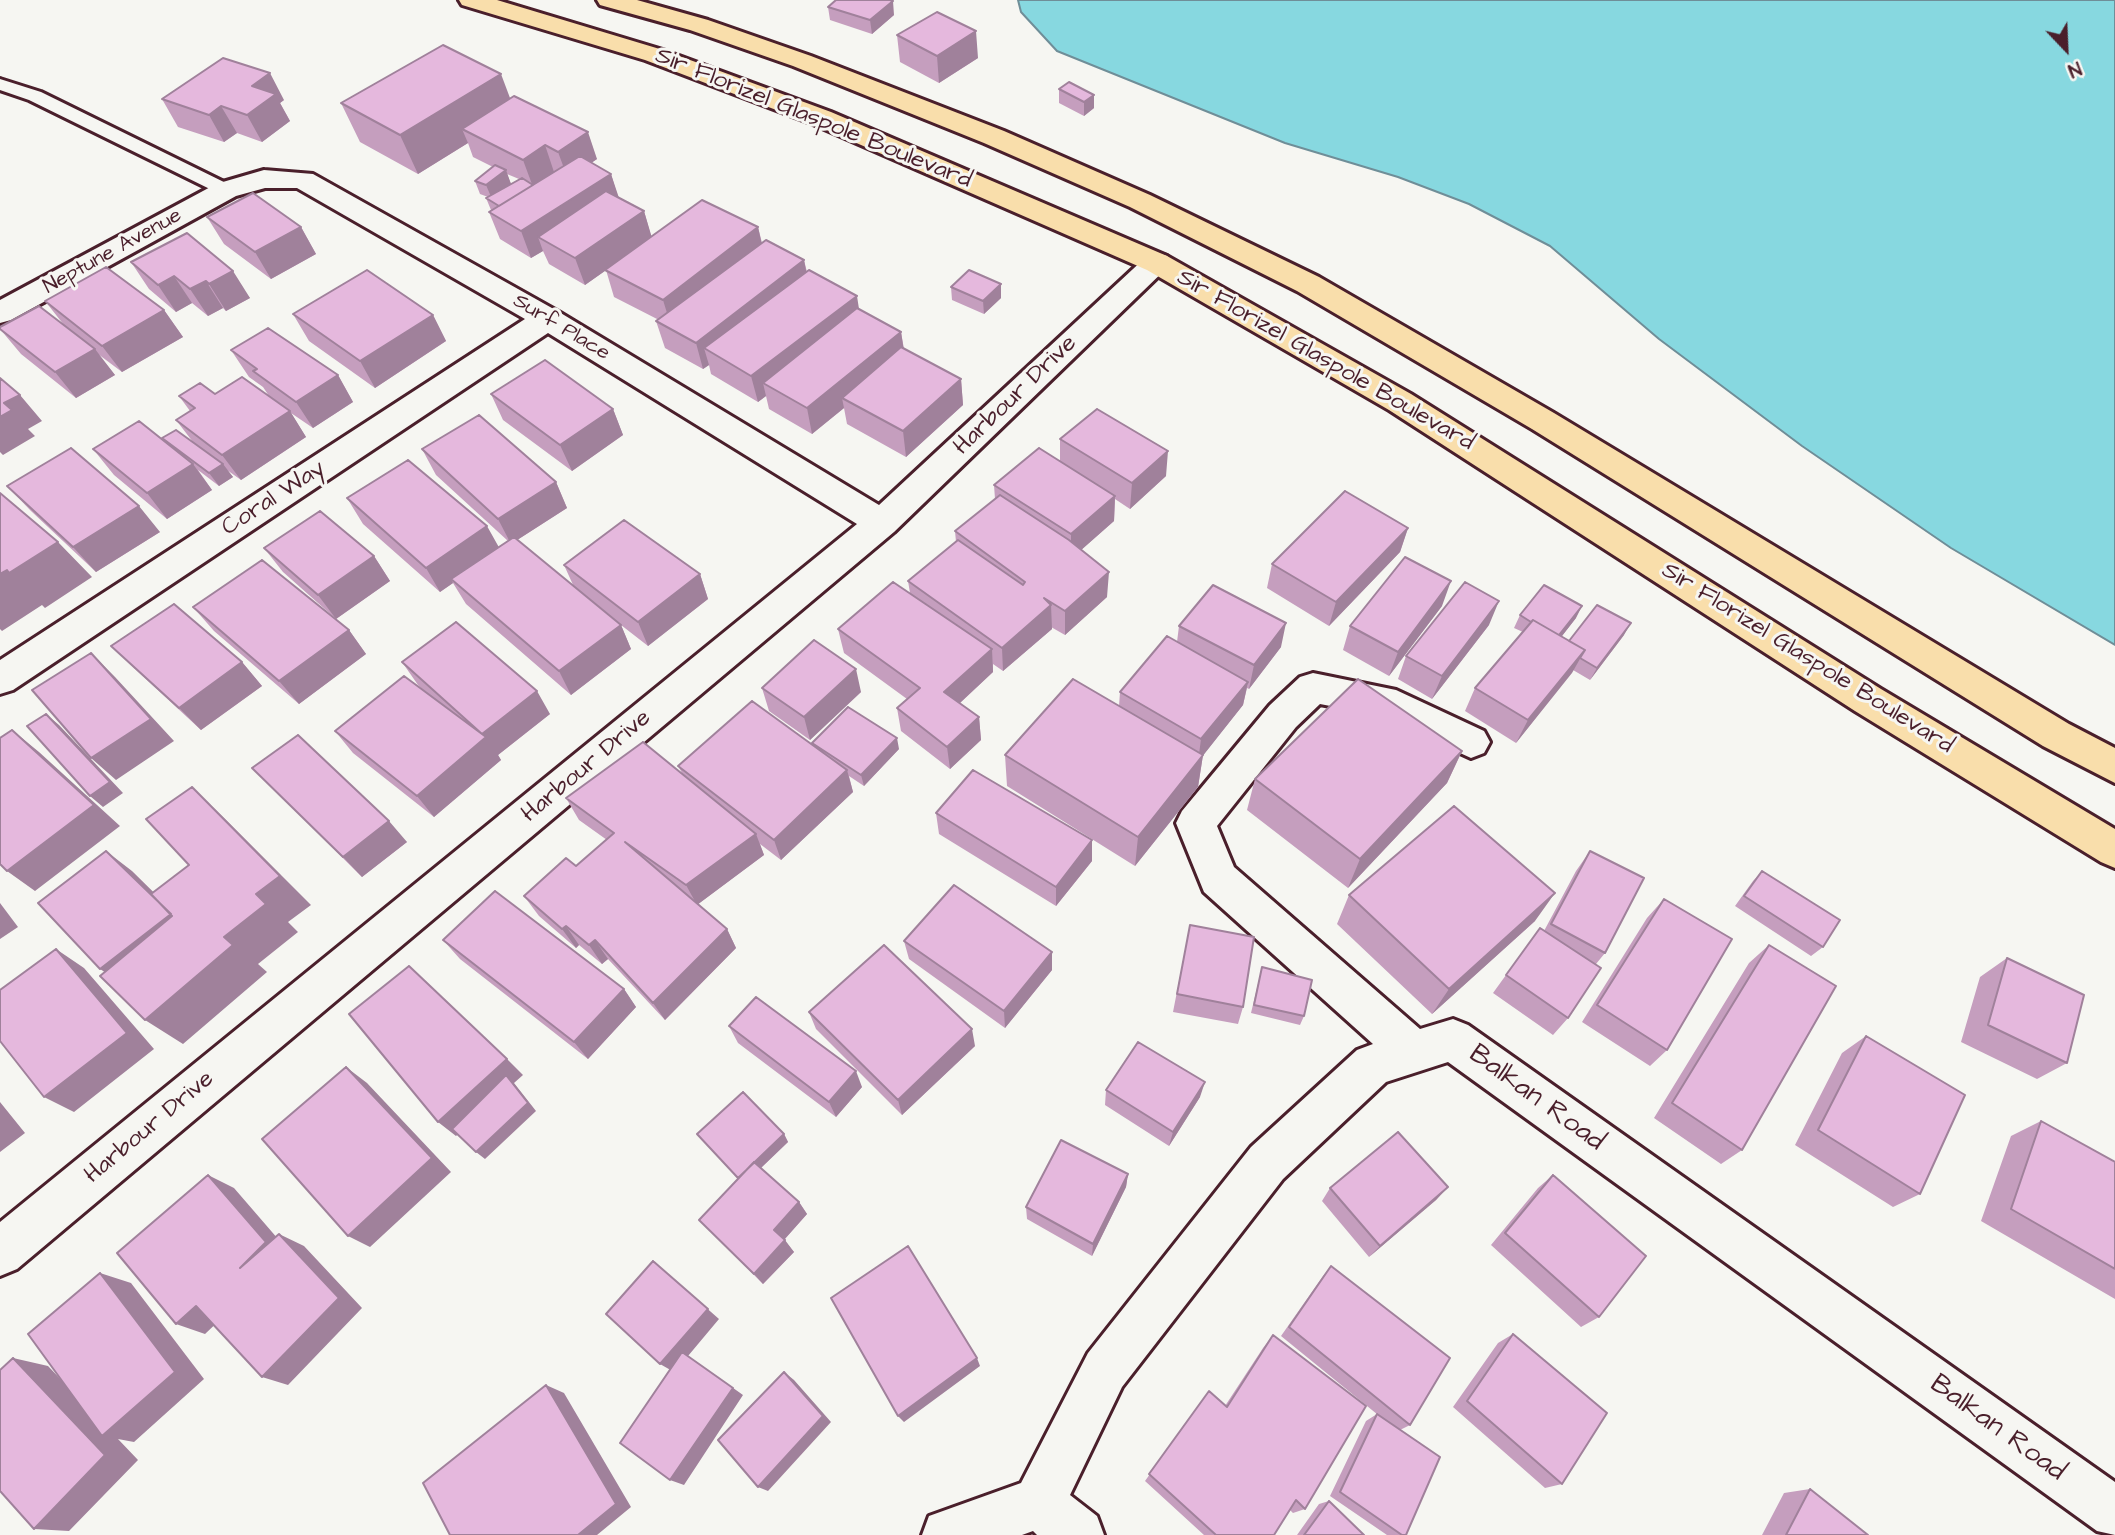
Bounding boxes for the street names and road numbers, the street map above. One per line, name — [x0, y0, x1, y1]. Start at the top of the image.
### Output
street label: Sir Florizel Glaspole Boulevard — [651, 42, 975, 196]
street label: Neptune Avenue — [40, 204, 186, 300]
street label: Sir Florizel Glaspole Boulevard — [1171, 264, 1479, 458]
street label: Surf Place — [508, 289, 614, 367]
street label: Harbour Drive — [948, 330, 1084, 462]
street label: Coral Way — [217, 455, 331, 543]
street label: Sir Florizel Glaspole Boulevard — [1656, 557, 1958, 761]
street label: Harbour Drive — [517, 705, 657, 829]
street label: Balkan Road — [1462, 1039, 1610, 1159]
street label: Harbour Drive — [80, 1066, 220, 1190]
street label: Balkan Road — [1923, 1369, 2071, 1489]

